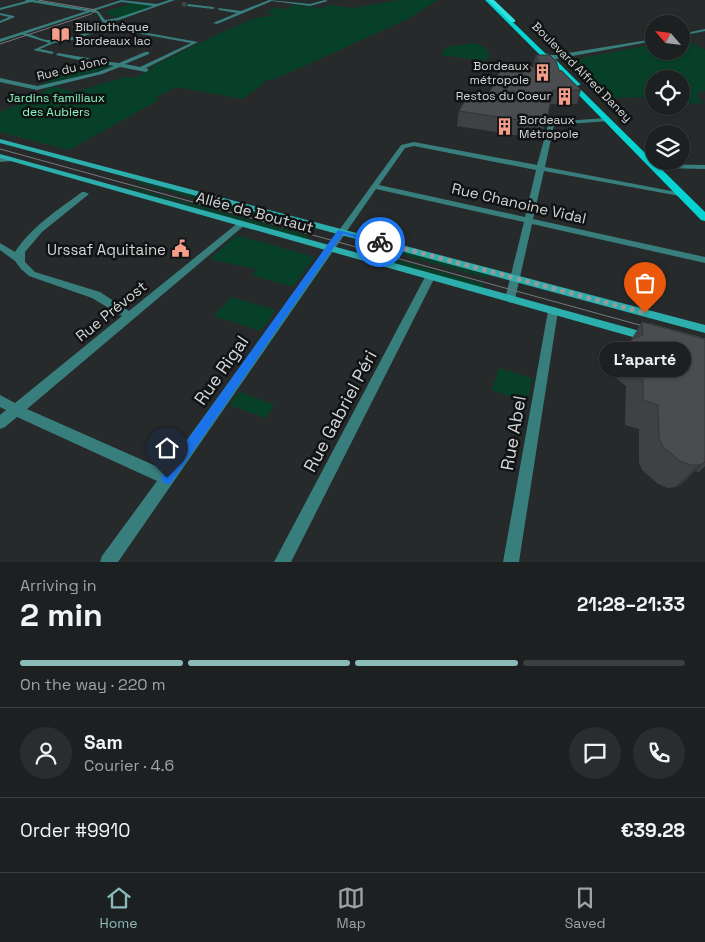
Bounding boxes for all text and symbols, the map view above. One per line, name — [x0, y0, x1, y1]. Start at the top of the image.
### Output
north arrow — [645, 15, 690, 60]
map controls — [645, 15, 690, 170]
street label: Boulevard Alfred Daney — [528, 18, 636, 126]
place label: Bibliothèque Bordeaux lac — [75, 19, 151, 49]
library icon: Bibliothèque Bordeaux lac — [51, 24, 71, 44]
street label: Rue du Jonc — [35, 52, 109, 84]
place label: Bordeaux métropole — [469, 58, 529, 88]
building icon: Bordeaux métropole — [533, 63, 553, 83]
button: locate — [645, 70, 690, 115]
building icon: Restos du Coeur — [555, 86, 575, 106]
place label: Restos du Coeur — [456, 88, 551, 104]
park label: Jardins familiaux des Aubiers — [7, 90, 105, 120]
place label: Bordeaux Métropole — [519, 112, 579, 142]
building icon: Bordeaux Métropole — [495, 117, 515, 137]
button: layers — [645, 125, 690, 170]
street label: Rue Chanoine Vidal — [450, 178, 588, 228]
street label: Allée de Boutaut — [194, 187, 316, 237]
courier — [355, 217, 405, 267]
icon: bike — [366, 228, 394, 256]
public building icon: Urssaf Aquitaine — [170, 239, 190, 259]
place label: Urssaf Aquitaine — [47, 240, 166, 259]
pin — [624, 262, 666, 313]
icon: bag — [631, 269, 659, 297]
street label: Rue Prévost — [72, 276, 150, 345]
street label: Rue Rigal — [189, 331, 253, 409]
callout: L'aparté — [599, 343, 691, 378]
street label: Rue Gabriel Péri — [298, 346, 382, 476]
text: L'aparté — [614, 349, 676, 370]
street label: Rue Abel — [495, 394, 531, 472]
pin — [146, 427, 188, 478]
icon: home — [153, 434, 181, 462]
text: Arriving in — [20, 575, 97, 596]
text: 21:28–21:33 — [577, 592, 685, 617]
text: 2 min — [20, 595, 103, 635]
text: On the way · 220 m — [20, 674, 166, 695]
button: person — [20, 727, 72, 779]
button: chat — [569, 727, 621, 779]
button: phone — [633, 727, 685, 779]
text: Sam — [84, 730, 123, 755]
text: Courier · 4.6 — [84, 755, 174, 776]
text: Order #9910 — [20, 818, 130, 843]
text: €39.28 — [621, 818, 685, 843]
tab: Home — [99, 884, 138, 932]
tab: Map — [337, 884, 366, 932]
tab: Saved — [565, 884, 606, 932]

